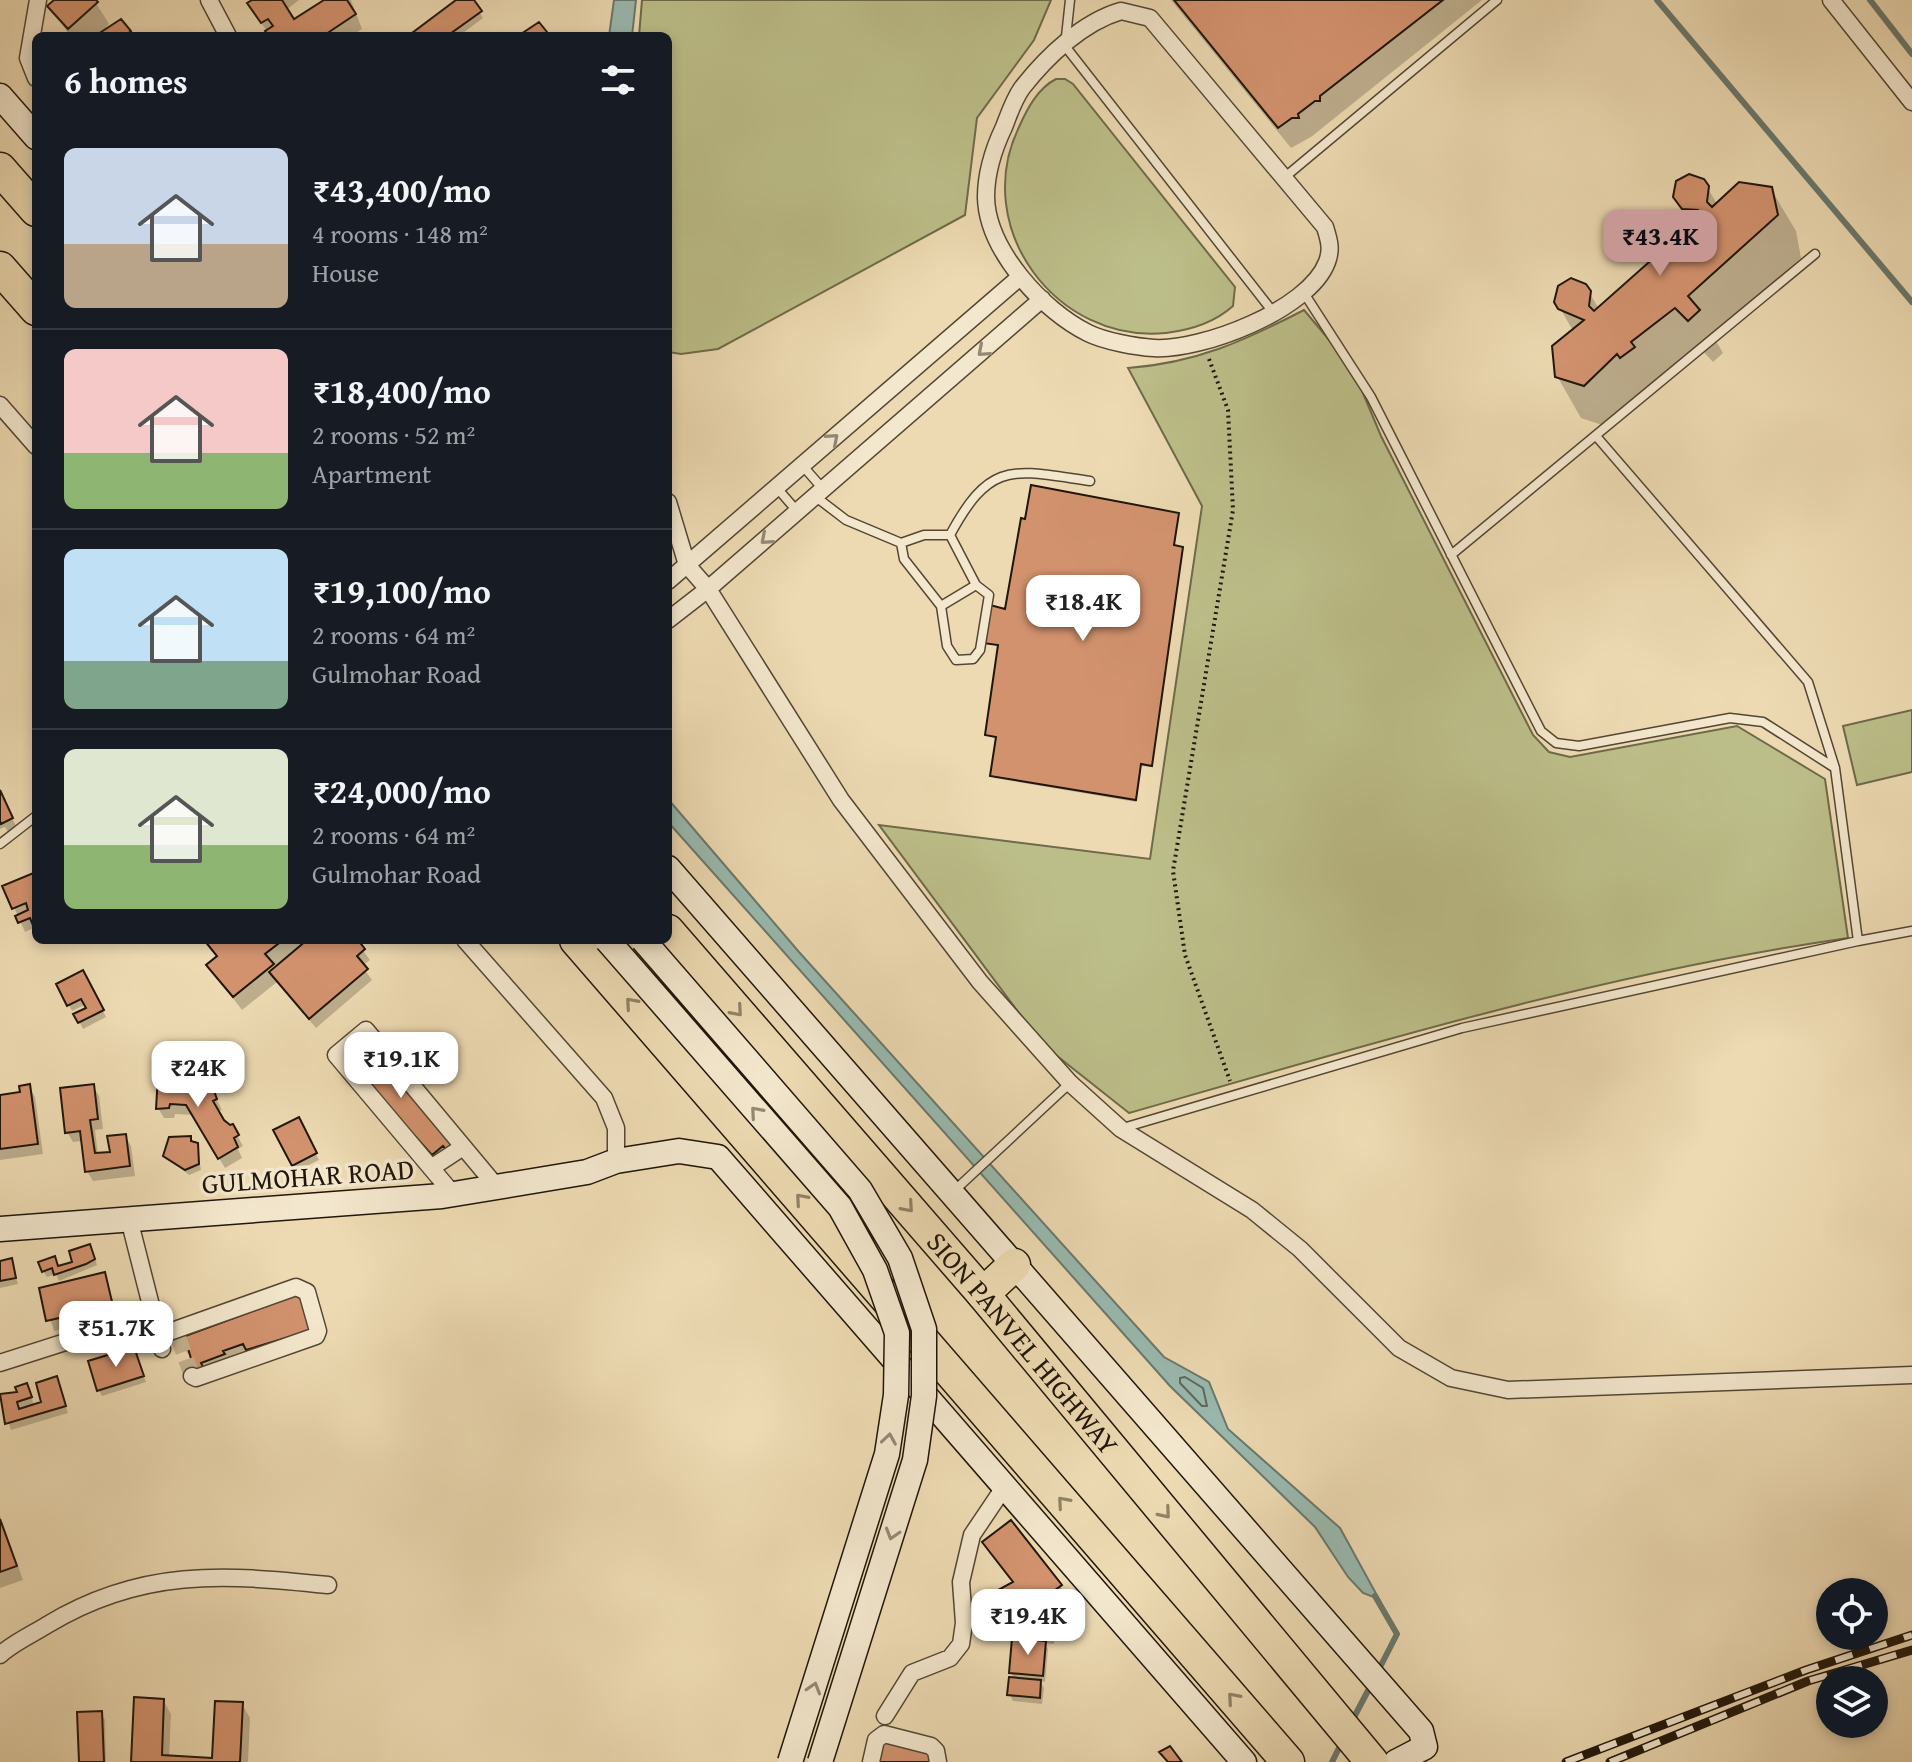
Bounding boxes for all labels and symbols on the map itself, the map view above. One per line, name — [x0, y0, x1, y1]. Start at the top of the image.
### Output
pin: ₹43.4K — [1595, 210, 1725, 278]
one-way arrow — [978, 341, 993, 355]
one-way arrow — [823, 434, 838, 449]
one-way arrow — [760, 529, 775, 544]
pin: ₹18.4K — [1018, 575, 1148, 643]
one-way arrow — [626, 997, 640, 1012]
one-way arrow — [728, 1001, 742, 1016]
pin: ₹19.1K — [336, 1032, 466, 1100]
pin: ₹24K — [151, 1041, 245, 1109]
one-way arrow — [752, 1106, 766, 1121]
street label: GULMOHAR ROAD — [200, 1148, 415, 1203]
one-way arrow — [796, 1194, 811, 1209]
one-way arrow — [898, 1198, 913, 1213]
street label: SION PANVEL HIGHWAY — [918, 1222, 1129, 1463]
pin: ₹51.7K — [51, 1301, 181, 1369]
one-way arrow — [880, 1432, 897, 1446]
one-way arrow — [1058, 1496, 1073, 1511]
one-way arrow — [1155, 1504, 1170, 1519]
one-way arrow — [885, 1526, 901, 1540]
pin: ₹19.4K — [963, 1589, 1093, 1657]
one-way arrow — [804, 1681, 820, 1695]
one-way arrow — [1228, 1693, 1243, 1707]

